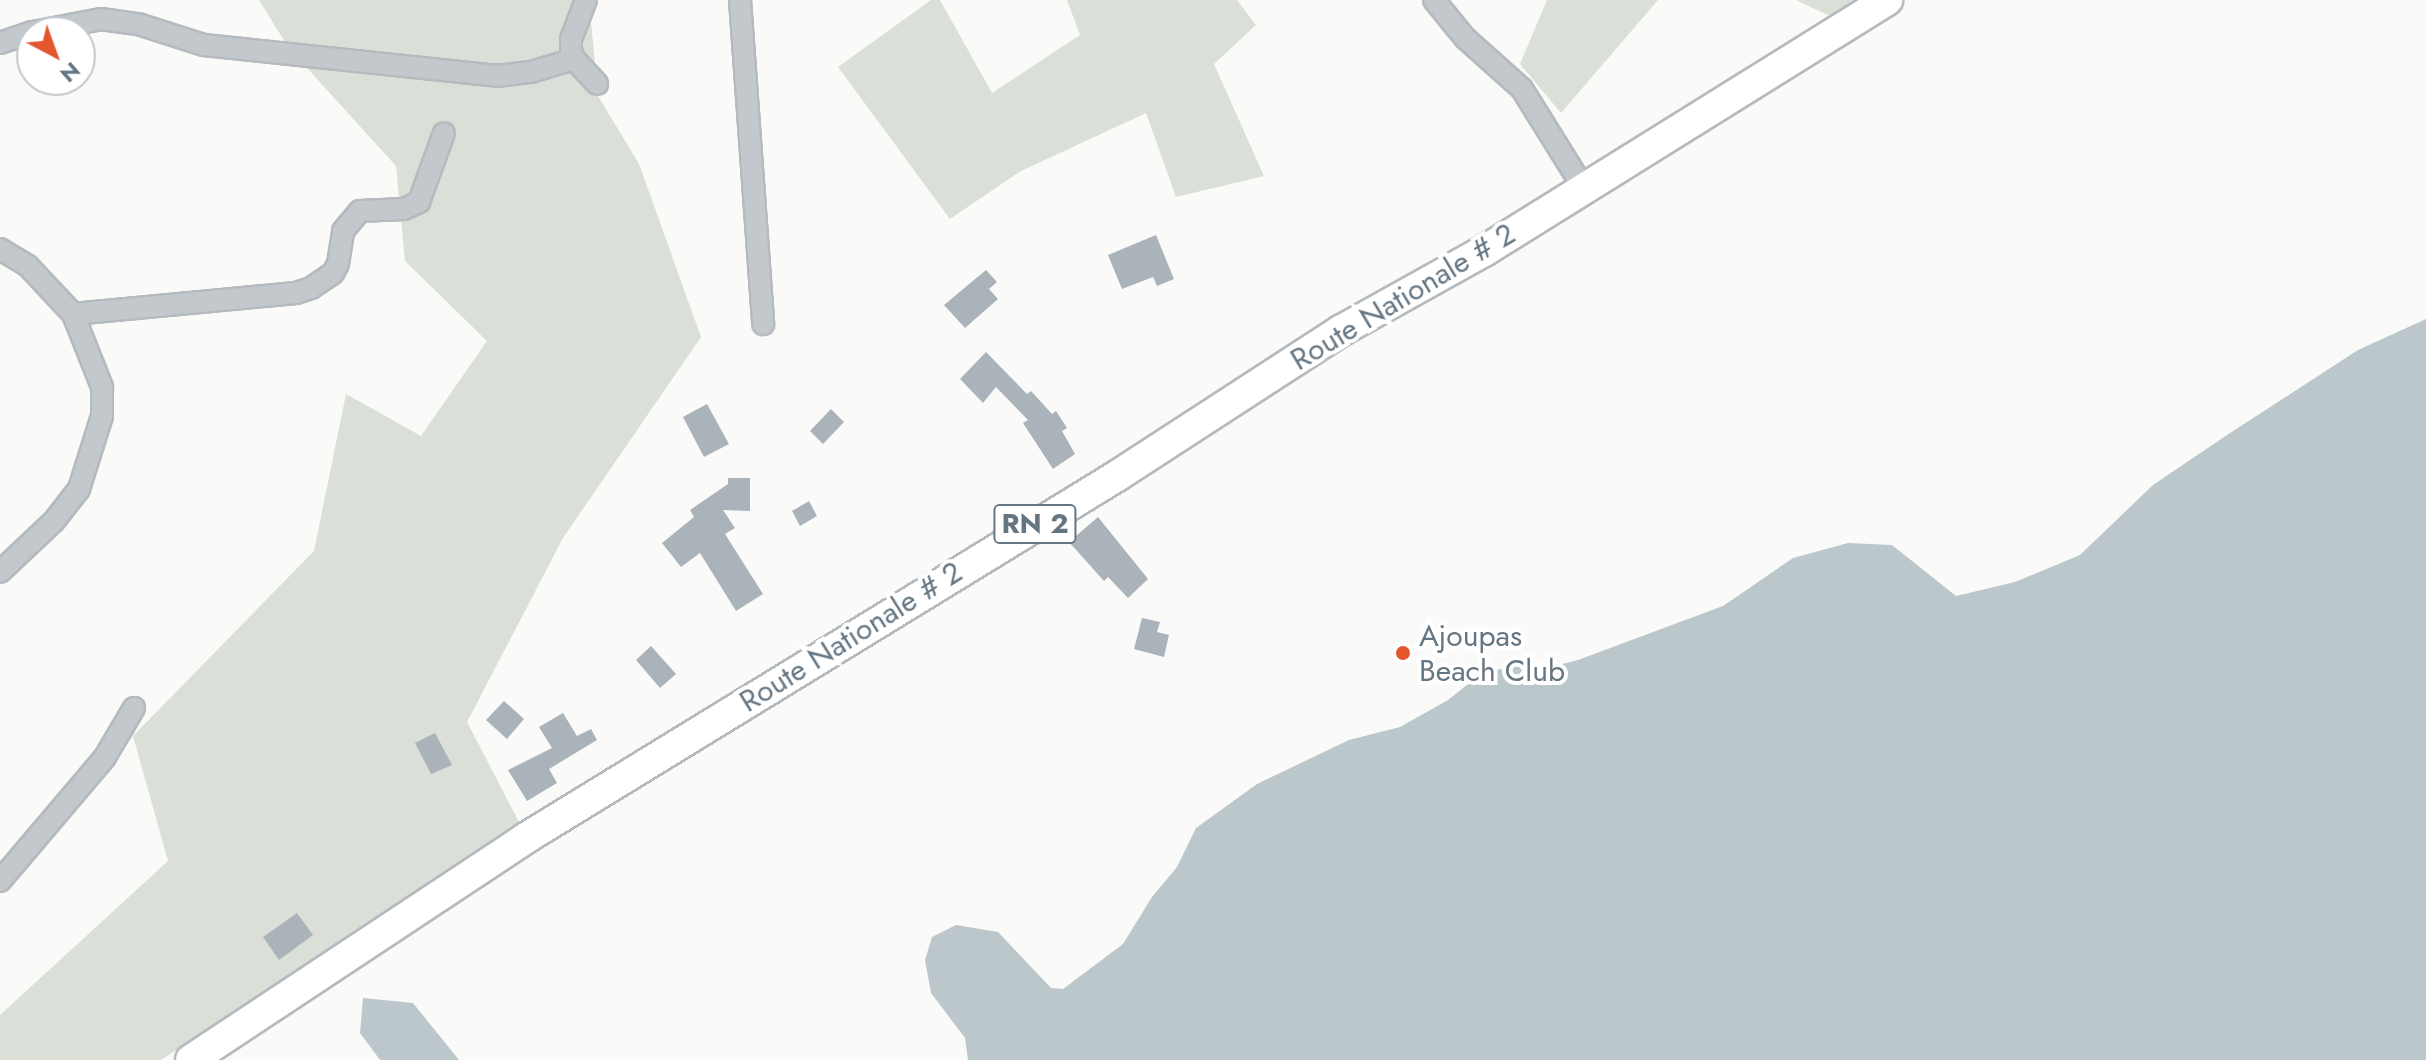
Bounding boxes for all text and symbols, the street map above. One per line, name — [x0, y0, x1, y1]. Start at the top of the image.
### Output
north arrow — [16, 16, 96, 96]
text: N — [53, 55, 88, 90]
street label: Route Nationale # 2 — [1284, 216, 1522, 378]
road number: RN 2 — [993, 500, 1077, 548]
street label: Route Nationale # 2 — [733, 554, 969, 720]
place label: Ajoupas Beach Club — [1419, 618, 1565, 688]
marker: Ajoupas Beach Club — [1394, 644, 1412, 662]

